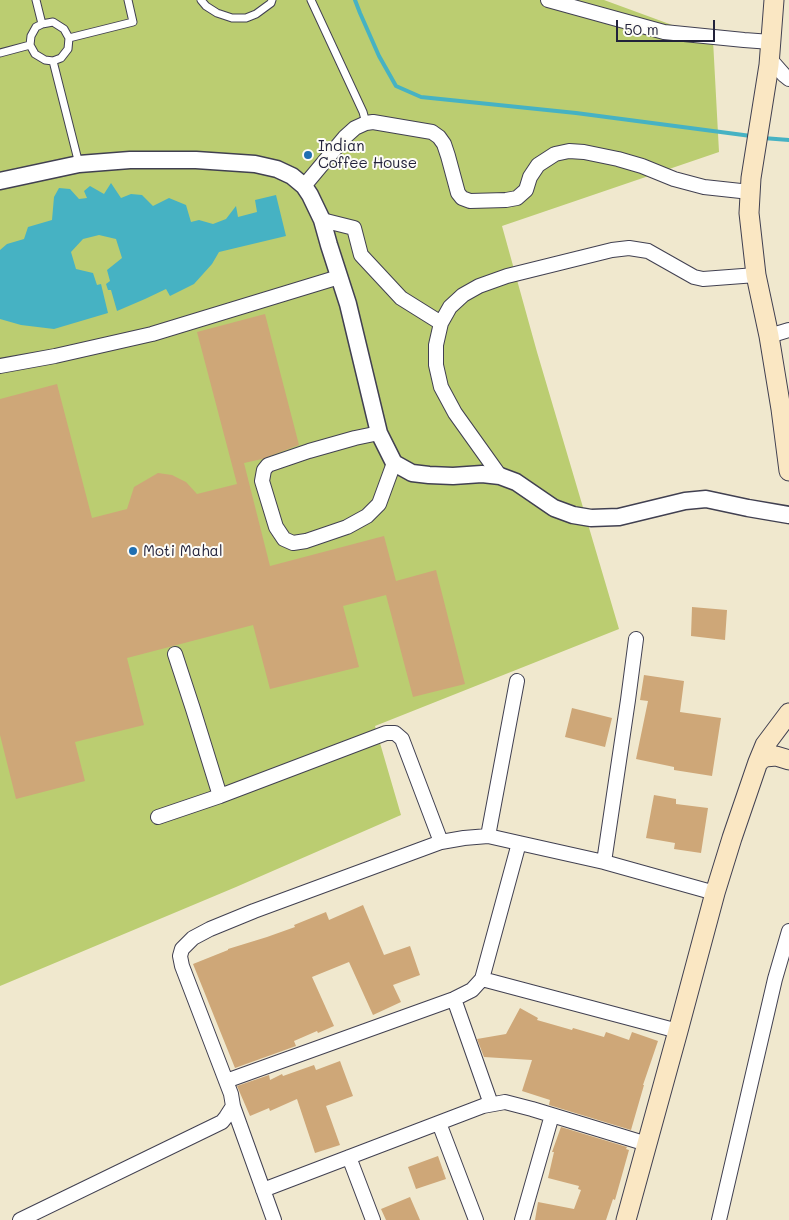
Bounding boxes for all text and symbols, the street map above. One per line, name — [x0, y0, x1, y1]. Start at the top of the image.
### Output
scale bar — [619, 10, 718, 42]
text: 50 m — [624, 19, 659, 39]
place label: Indian Coffee House — [318, 137, 417, 172]
marker: Indian Coffee House — [302, 149, 314, 161]
place label: Moti Mahal — [143, 542, 223, 560]
marker: Moti Mahal — [127, 545, 139, 557]

